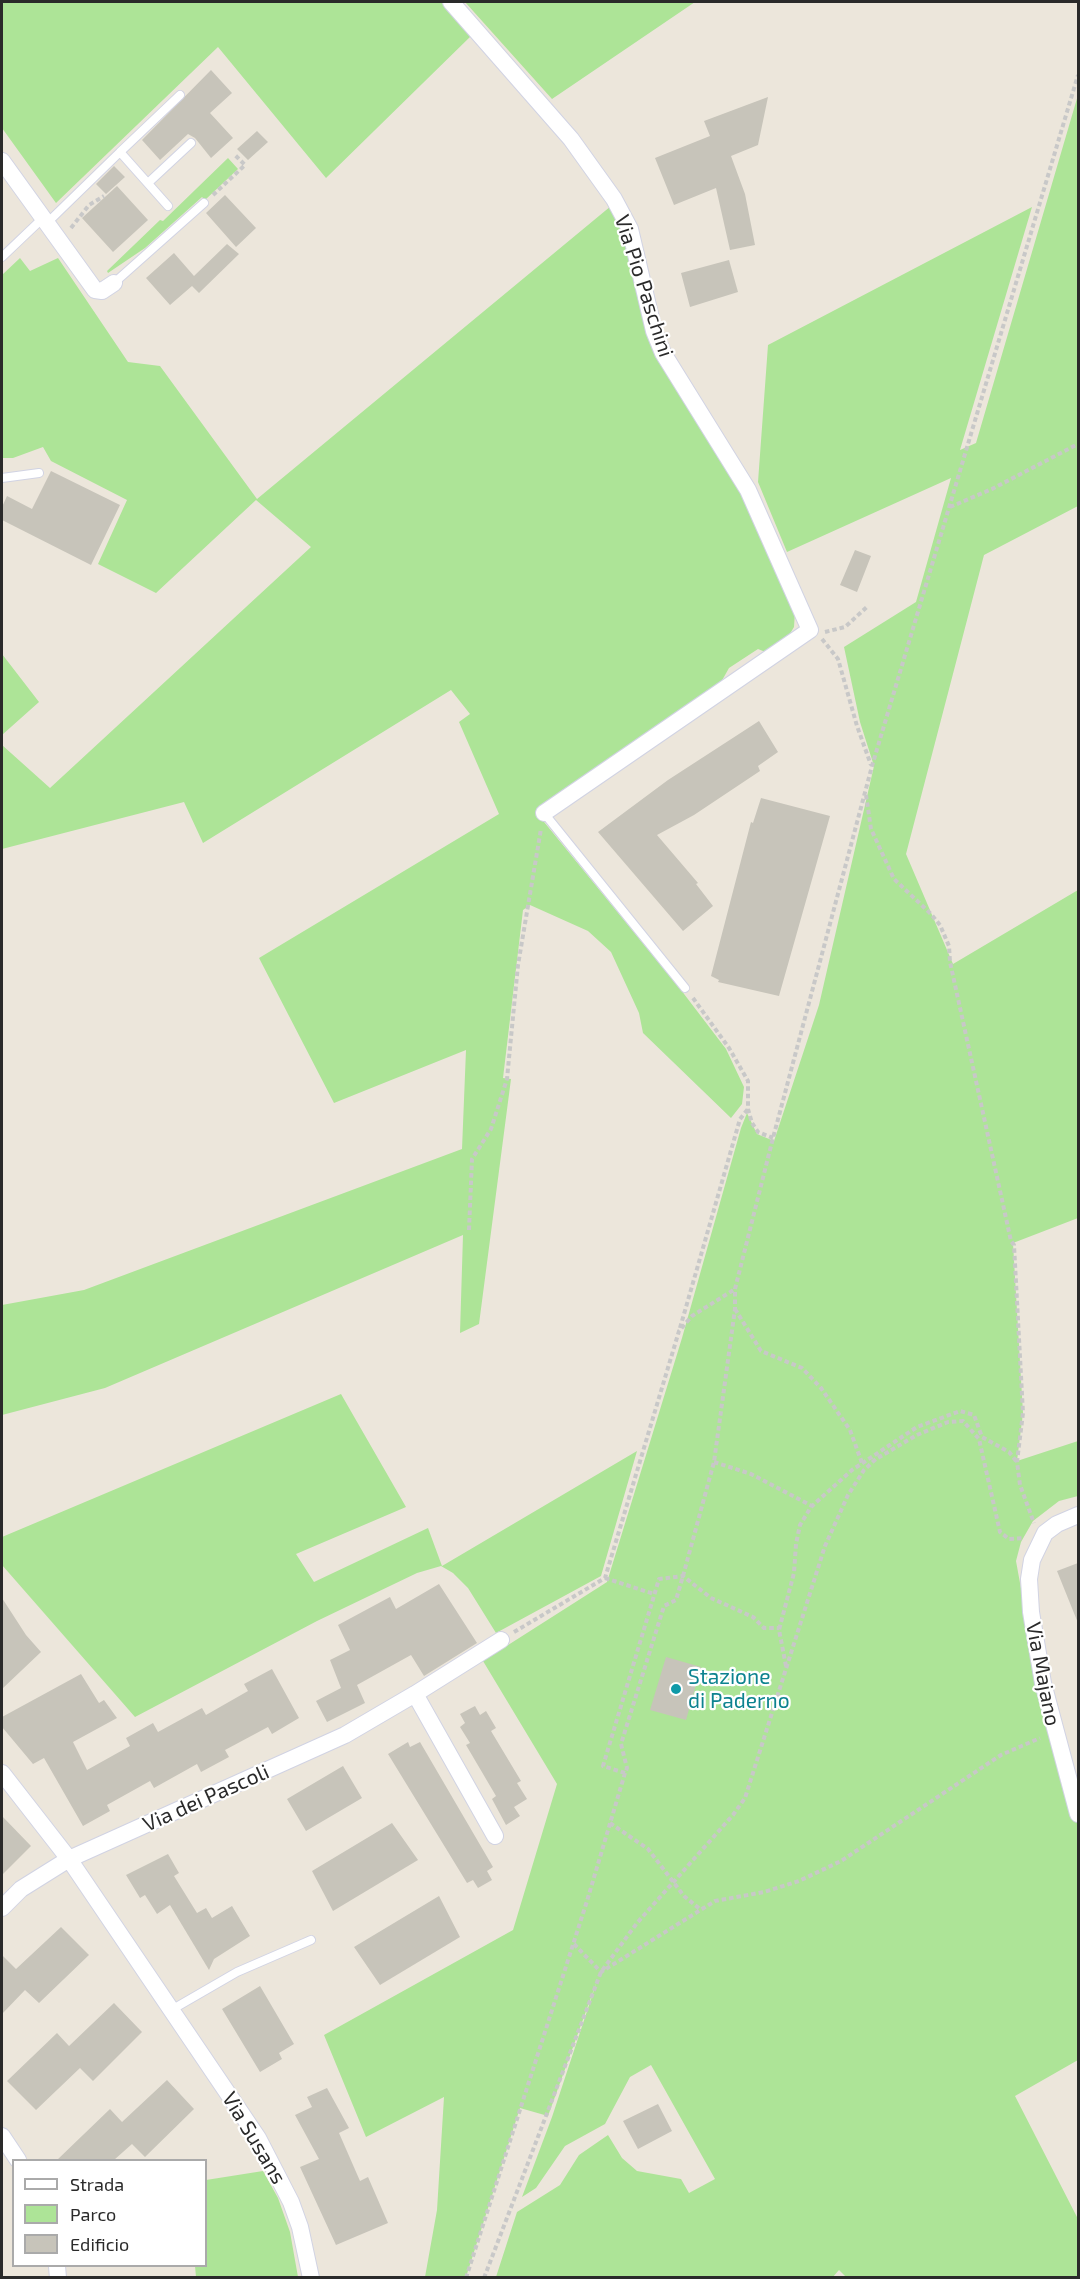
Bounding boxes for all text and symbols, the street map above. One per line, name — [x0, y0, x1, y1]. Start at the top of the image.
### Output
street label: Via Pio Paschini — [609, 212, 679, 360]
street label: Via Majano — [1021, 1620, 1065, 1728]
place label: Stazione di Paderno — [688, 1664, 790, 1714]
marker: Stazione di Paderno — [669, 1682, 683, 1696]
street label: Via dei Pascoli — [139, 1759, 273, 1837]
street label: Via Susans — [217, 2087, 291, 2189]
legend — [12, 2159, 207, 2267]
text: Strada — [70, 2173, 124, 2195]
text: Parco — [70, 2203, 116, 2225]
text: Edificio — [70, 2233, 129, 2255]

